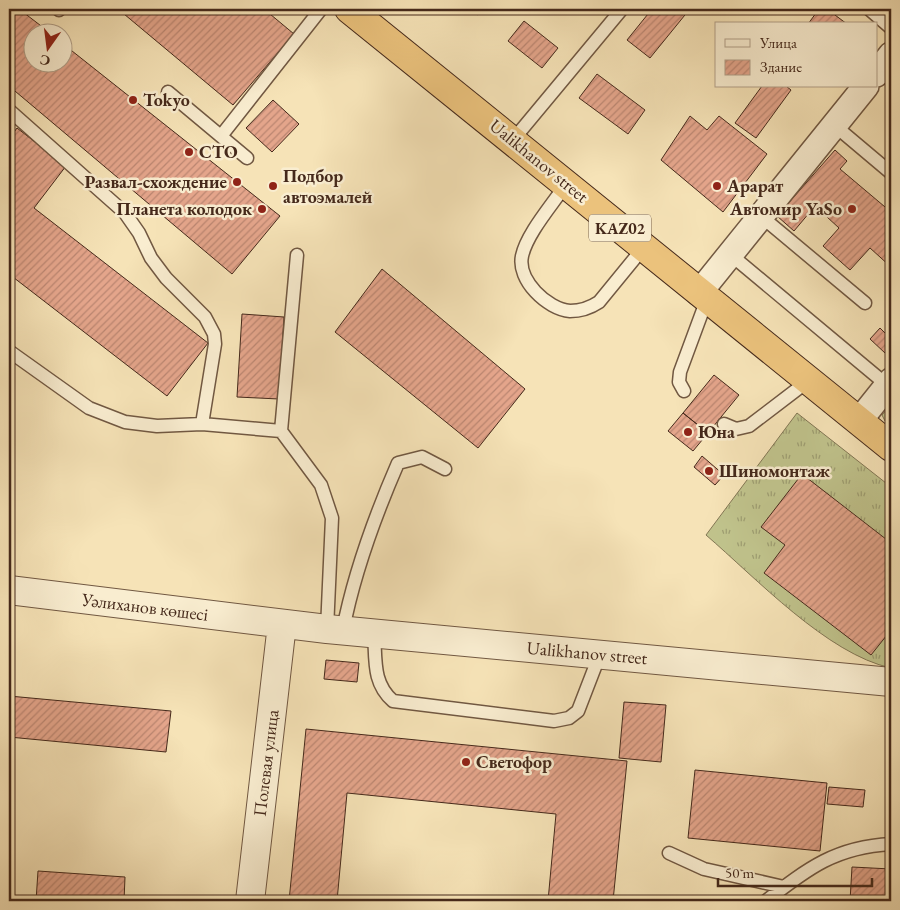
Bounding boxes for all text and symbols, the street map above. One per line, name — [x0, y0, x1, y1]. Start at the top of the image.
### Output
north arrow — [22, 22, 72, 72]
legend — [715, 22, 878, 88]
text: Улица — [759, 33, 797, 52]
text: С — [38, 51, 52, 71]
text: Здание — [760, 57, 802, 76]
place label: Tokyo — [143, 88, 190, 111]
marker: Tokyo — [127, 94, 139, 106]
street label: Ualikhanov street — [485, 114, 594, 208]
place label: СТО — [199, 140, 238, 163]
marker: СТО — [183, 146, 195, 158]
place label: Подбор автоэмалей — [283, 164, 373, 208]
place label: Развал-схождение — [85, 170, 227, 193]
place label: Арарат — [726, 174, 783, 197]
marker: Развал-схождение — [231, 176, 243, 188]
marker: Подбор автоэмалей — [267, 180, 279, 192]
marker: Арарат — [711, 180, 723, 192]
place label: Планета колодок — [117, 197, 252, 220]
place label: Автомир YaSo — [729, 197, 842, 220]
marker: Планета колодок — [256, 203, 268, 215]
marker: Автомир YaSo — [846, 203, 858, 215]
road number: KАZ02 — [589, 214, 651, 242]
place label: Юна — [698, 420, 735, 443]
marker: Юна — [682, 426, 694, 438]
place label: Шиномонтаж — [719, 459, 830, 482]
marker: Шиномонтаж — [703, 465, 715, 477]
street label: Уәлиханов көшесі — [80, 587, 210, 626]
street label: Ualikhanov street — [526, 636, 649, 669]
street label: Полевая улица — [248, 707, 284, 818]
place label: Светофор — [476, 750, 552, 773]
marker: Светофор — [460, 756, 472, 768]
scale bar — [718, 855, 871, 887]
text: 50 m — [725, 863, 754, 882]

